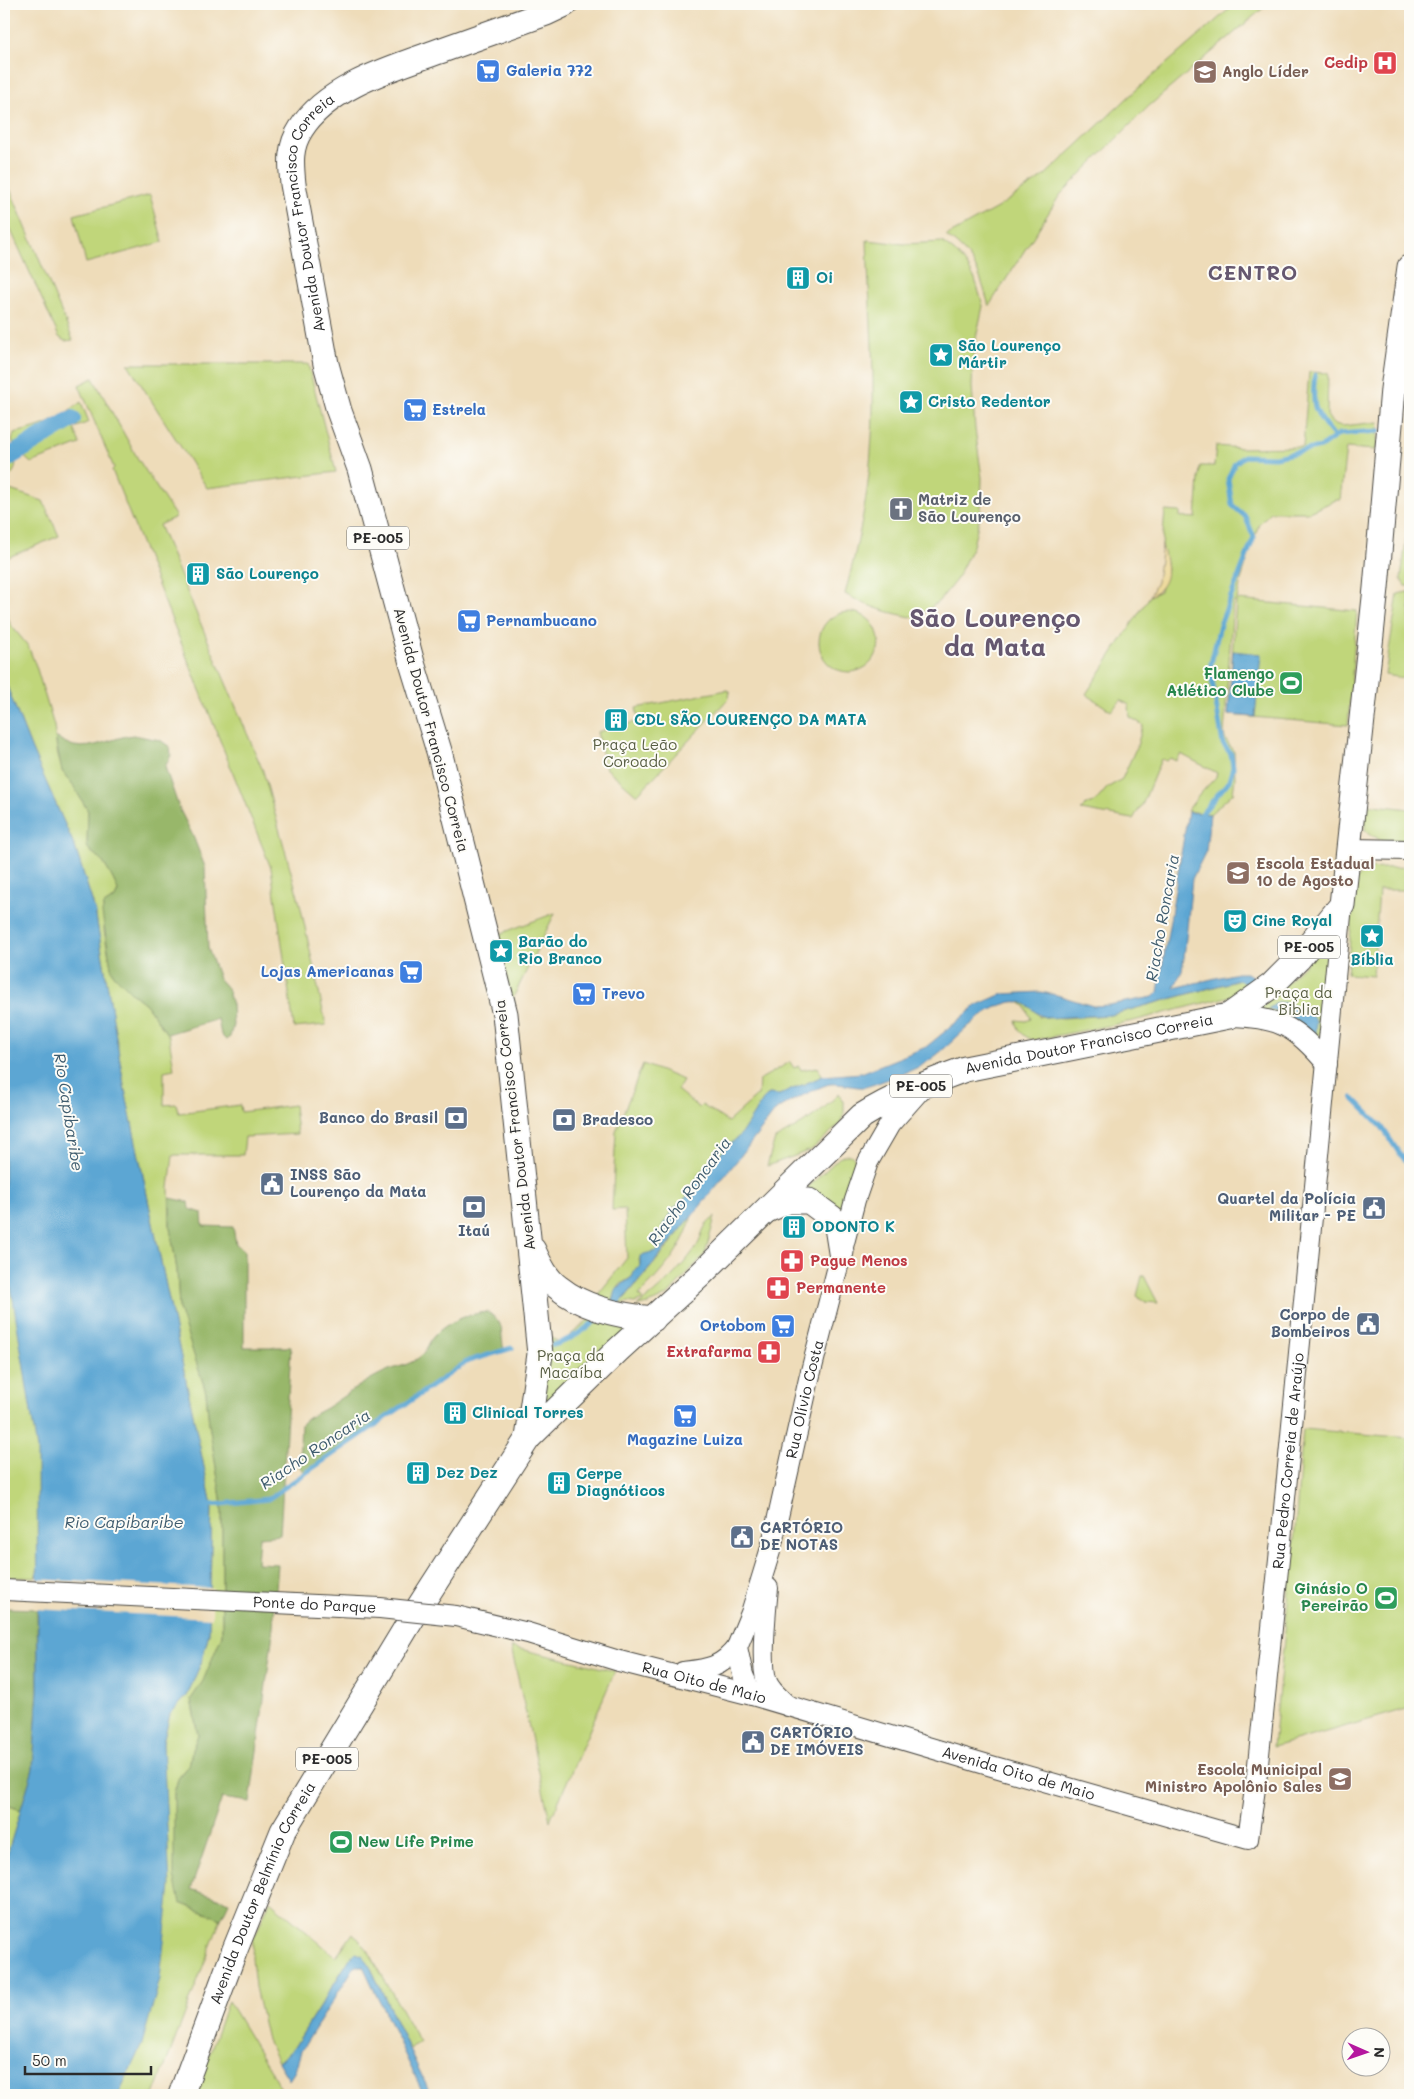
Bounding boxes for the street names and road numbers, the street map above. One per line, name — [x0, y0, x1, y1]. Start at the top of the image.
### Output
street label: Avenida Doutor Francisco Correia — [312, 89, 348, 343]
road number: PE-005 — [347, 526, 409, 550]
street label: Avenida Doutor Francisco Correia — [390, 605, 474, 854]
road number: PE-005 — [1278, 936, 1340, 959]
street label: Avenida Doutor Francisco Correia — [489, 999, 539, 1252]
street label: Avenida Doutor Francisco Correia — [963, 1008, 1215, 1078]
road number: PE-005 — [890, 1074, 952, 1098]
street label: Rua Olívio Costa — [780, 1337, 828, 1460]
street label: Rua Pedro Correia de Araújo — [1267, 1352, 1308, 1570]
street label: Ponte do Parque — [253, 1591, 377, 1617]
street label: Rua Oito de Maio — [640, 1656, 769, 1708]
street label: Avenida Oito de Maio — [940, 1741, 1097, 1804]
road number: PE-005 — [296, 1748, 358, 1770]
street label: Avenida Doutor Belmínio Correia — [204, 1778, 320, 2007]

